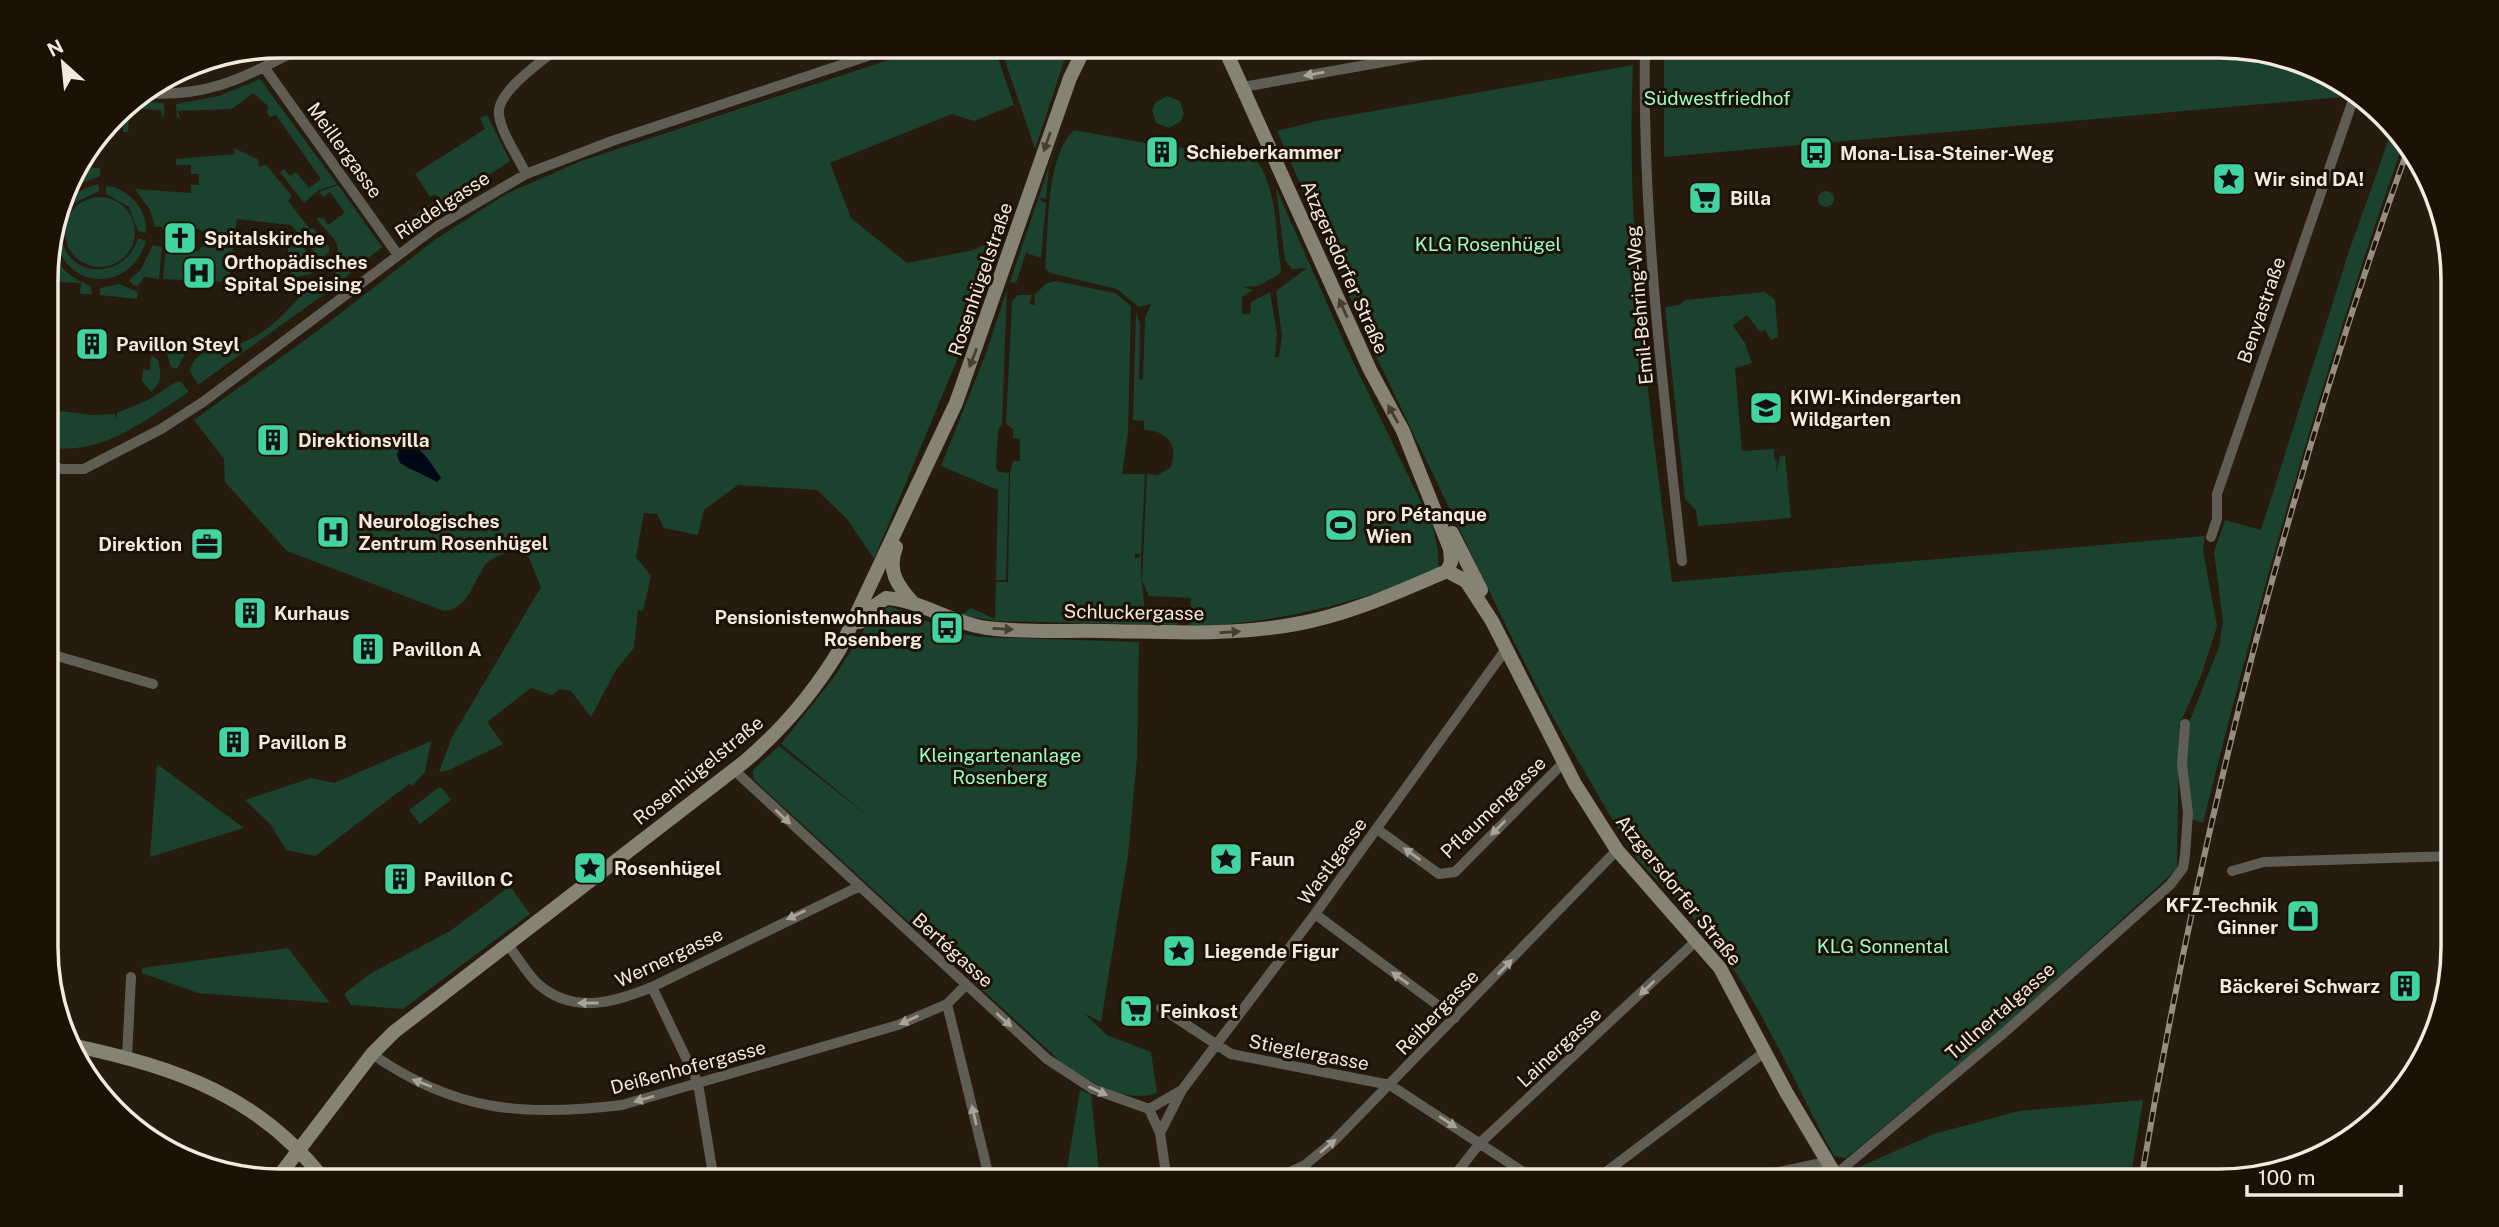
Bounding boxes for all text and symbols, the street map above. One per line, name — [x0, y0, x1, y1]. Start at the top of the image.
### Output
north arrow — [28, 28, 98, 98]
text: N — [44, 35, 67, 61]
one-way arrow — [1303, 69, 1325, 80]
park label: Südwestfriedhof — [1643, 87, 1791, 109]
street label: Meillergasse — [303, 98, 387, 202]
one-way arrow — [1041, 132, 1052, 153]
building icon: Schieberkammer — [1143, 133, 1181, 171]
bus stop icon: Mona-Lisa-Steiner-Weg — [1797, 134, 1835, 172]
place label: Schieberkammer — [1186, 141, 1341, 163]
place label: Mona-Lisa-Steiner-Weg — [1840, 142, 2054, 164]
place icon: Wir sind DA! — [2210, 160, 2248, 198]
street label: Riedelgasse — [391, 166, 493, 244]
place label: Wir sind DA! — [2254, 168, 2364, 190]
street label: Atzgersdorfer Straße — [1297, 177, 1393, 357]
supermarket icon: Billa — [1686, 179, 1724, 217]
place label: Billa — [1730, 187, 1771, 209]
street label: Rosenhügelstraße — [943, 199, 1017, 359]
church icon: Spitalskirche — [161, 219, 199, 257]
street label: Emil-Behring-Weg — [1621, 224, 1657, 385]
place label: Spitalskirche — [204, 227, 325, 249]
park label: KLG Rosenhügel — [1415, 233, 1561, 255]
place label: Orthopädisches Spital Speising — [224, 251, 368, 295]
hospital icon: Orthopädisches Spital Speising — [180, 254, 218, 292]
street label: Benyastraße — [2233, 254, 2289, 366]
one-way arrow — [1337, 298, 1349, 318]
building icon: Pavillon Steyl — [73, 325, 111, 363]
place label: Pavillon Steyl — [116, 333, 240, 355]
one-way arrow — [968, 347, 979, 368]
place label: KIWI-Kindergarten Wildgarten — [1790, 386, 1961, 430]
school or university icon: KIWI-Kindergarten Wildgarten — [1747, 389, 1785, 427]
one-way arrow — [1388, 404, 1399, 424]
building icon: Direktionsvilla — [254, 421, 292, 459]
place label: Direktionsvilla — [298, 429, 430, 451]
place label: pro Pétanque Wien — [1366, 503, 1487, 547]
sports icon: pro Pétanque Wien — [1322, 506, 1360, 544]
place label: Neurologisches Zentrum Rosenhügel — [358, 510, 548, 554]
hospital icon: Neurologisches Zentrum Rosenhügel — [314, 513, 352, 551]
office icon: Direktion — [188, 525, 226, 563]
place label: Direktion — [98, 533, 182, 555]
building icon: Kurhaus — [231, 594, 269, 632]
street label: Schluckergasse — [1064, 600, 1204, 624]
place label: Kurhaus — [274, 602, 349, 624]
place label: Pensionistenwohnhaus Rosenberg — [715, 606, 922, 650]
bus stop icon: Pensionistenwohnhaus Rosenberg — [928, 609, 966, 647]
one-way arrow — [992, 624, 1014, 635]
one-way arrow — [1219, 626, 1241, 637]
building icon: Pavillon A — [349, 630, 387, 668]
place label: Pavillon A — [392, 638, 482, 660]
street label: Rosenhügelstraße — [629, 711, 767, 829]
building icon: Pavillon B — [215, 723, 253, 761]
place label: Pavillon B — [258, 731, 347, 753]
park label: Kleingartenanlage Rosenberg — [919, 744, 1081, 788]
street label: Pflaumengasse — [1436, 751, 1550, 863]
one-way arrow — [774, 809, 791, 825]
street label: Atzgersdorfer Straße — [1612, 810, 1746, 970]
street label: Wastlgasse — [1293, 813, 1371, 909]
one-way arrow — [1490, 820, 1507, 837]
place icon: Faun — [1207, 840, 1245, 878]
one-way arrow — [1402, 847, 1421, 861]
place label: Faun — [1250, 848, 1295, 870]
place icon: Rosenhügel — [571, 849, 609, 887]
place label: Rosenhügel — [614, 857, 721, 879]
building icon: Pavillon C — [381, 860, 419, 898]
place label: Pavillon C — [424, 868, 513, 890]
place label: KFZ-Technik Ginner — [2165, 894, 2278, 938]
shop icon: KFZ-Technik Ginner — [2284, 897, 2322, 935]
street label: Bertégasse — [908, 908, 998, 992]
one-way arrow — [786, 910, 806, 921]
street label: Wernergasse — [612, 922, 726, 992]
place icon: Liegende Figur — [1160, 932, 1198, 970]
park label: KLG Sonnental — [1817, 935, 1949, 957]
place label: Liegende Figur — [1204, 940, 1339, 962]
street label: Tullnertalgasse — [1941, 958, 2059, 1064]
one-way arrow — [1496, 959, 1512, 976]
street label: Reibergasse — [1391, 965, 1483, 1059]
building icon: Bäckerei Schwarz — [2386, 967, 2424, 1005]
one-way arrow — [1391, 971, 1409, 985]
place label: Bäckerei Schwarz — [2219, 975, 2380, 997]
one-way arrow — [1639, 980, 1656, 996]
supermarket icon: Feinkost — [1117, 992, 1155, 1030]
one-way arrow — [577, 997, 599, 1009]
place label: Feinkost — [1160, 1000, 1238, 1022]
street label: Lainergasse — [1512, 1003, 1606, 1091]
one-way arrow — [995, 1011, 1012, 1027]
one-way arrow — [898, 1015, 919, 1026]
street label: Stieglergasse — [1247, 1030, 1371, 1074]
street label: Deißenhofergasse — [608, 1036, 768, 1098]
one-way arrow — [412, 1078, 433, 1089]
one-way arrow — [1088, 1085, 1108, 1097]
one-way arrow — [633, 1094, 654, 1104]
one-way arrow — [968, 1104, 979, 1126]
one-way arrow — [1438, 1115, 1457, 1128]
one-way arrow — [1319, 1139, 1336, 1154]
scale bar — [2247, 1154, 2401, 1198]
text: 100 m — [2258, 1165, 2315, 1190]

